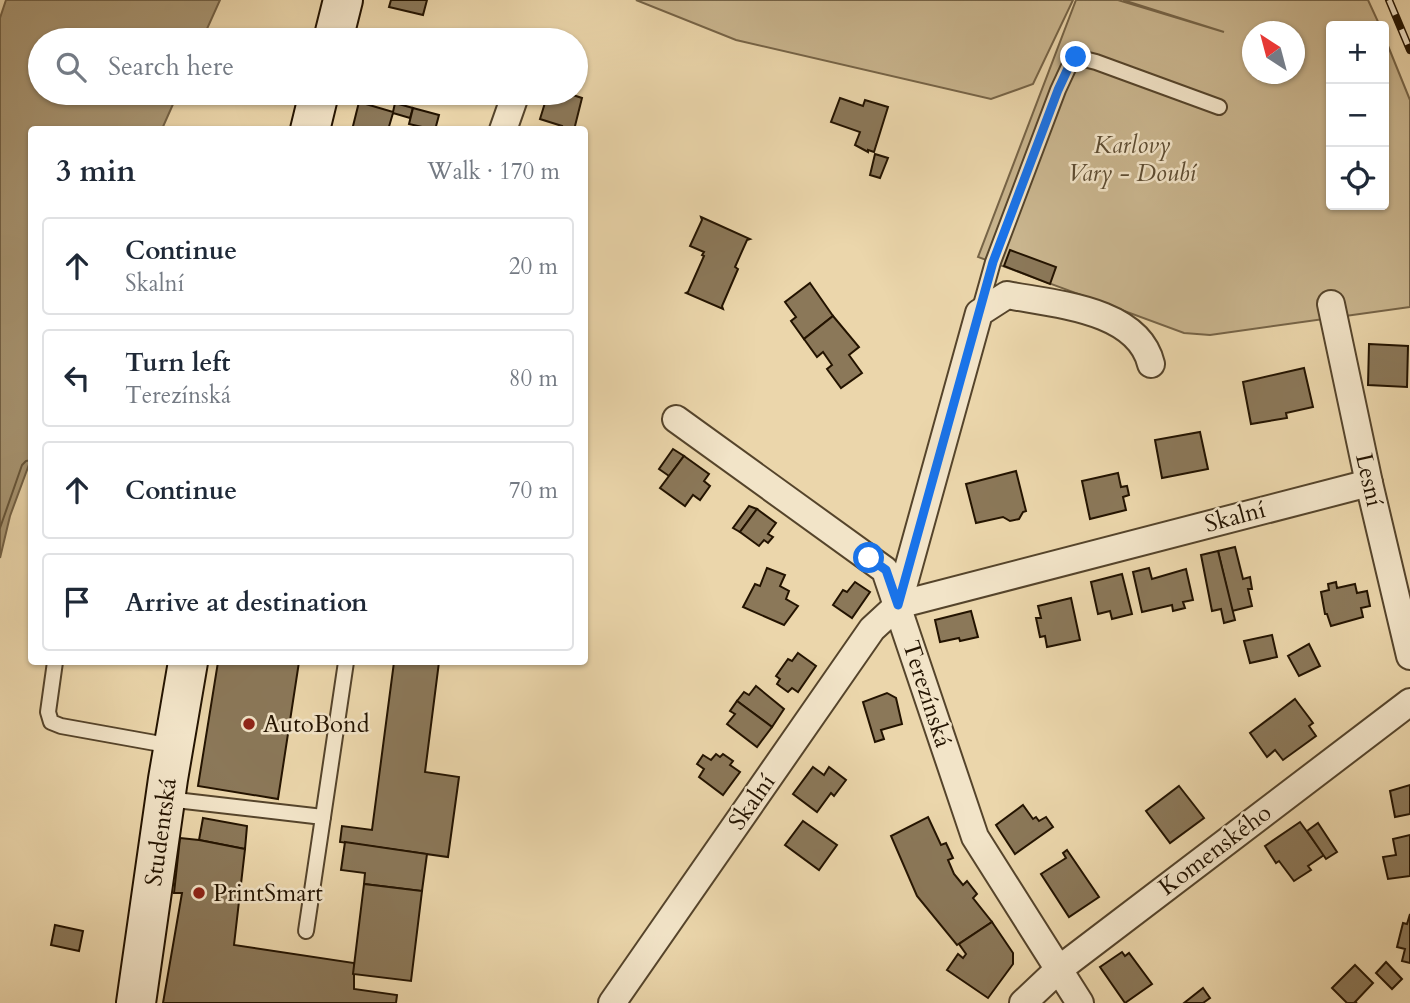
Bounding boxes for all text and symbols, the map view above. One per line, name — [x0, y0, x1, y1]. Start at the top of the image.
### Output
north arrow — [1242, 21, 1305, 84]
map controls — [1326, 21, 1389, 210]
button: + — [1326, 21, 1389, 84]
search box — [28, 28, 588, 105]
route end — [1060, 41, 1091, 72]
icon: search — [52, 48, 90, 86]
text: Search here — [108, 49, 234, 84]
button: − — [1326, 84, 1389, 147]
park label: Karlovy Vary - Doubí — [1068, 129, 1197, 190]
button: locate — [1326, 147, 1389, 210]
text: 3 min — [56, 151, 136, 192]
text: Walk · 170 m — [427, 156, 560, 187]
text: Continue — [125, 233, 237, 268]
icon: ahead — [58, 247, 96, 285]
text: 20 m — [509, 251, 558, 282]
text: Skalní — [125, 268, 184, 299]
text: Turn left — [125, 345, 230, 380]
icon: left — [58, 359, 96, 397]
text: 80 m — [509, 363, 558, 394]
text: Terezínská — [125, 380, 231, 411]
street label: Lesní — [1347, 450, 1391, 510]
icon: ahead — [58, 471, 96, 509]
text: Continue — [125, 473, 237, 508]
text: 70 m — [509, 475, 558, 506]
street label: Skalní — [1201, 493, 1269, 541]
route start — [853, 542, 884, 573]
icon: arrive — [58, 583, 96, 621]
text: Arrive at destination — [125, 585, 368, 620]
street label: Terezínská — [894, 636, 960, 752]
place label: AutoBond — [263, 708, 370, 741]
marker: AutoBond — [241, 716, 257, 732]
street label: Skalní — [721, 767, 783, 837]
street label: Studentská — [137, 775, 185, 888]
street label: Komenského — [1152, 797, 1278, 903]
place label: PrintSmart — [213, 877, 323, 910]
marker: PrintSmart — [191, 885, 207, 901]

